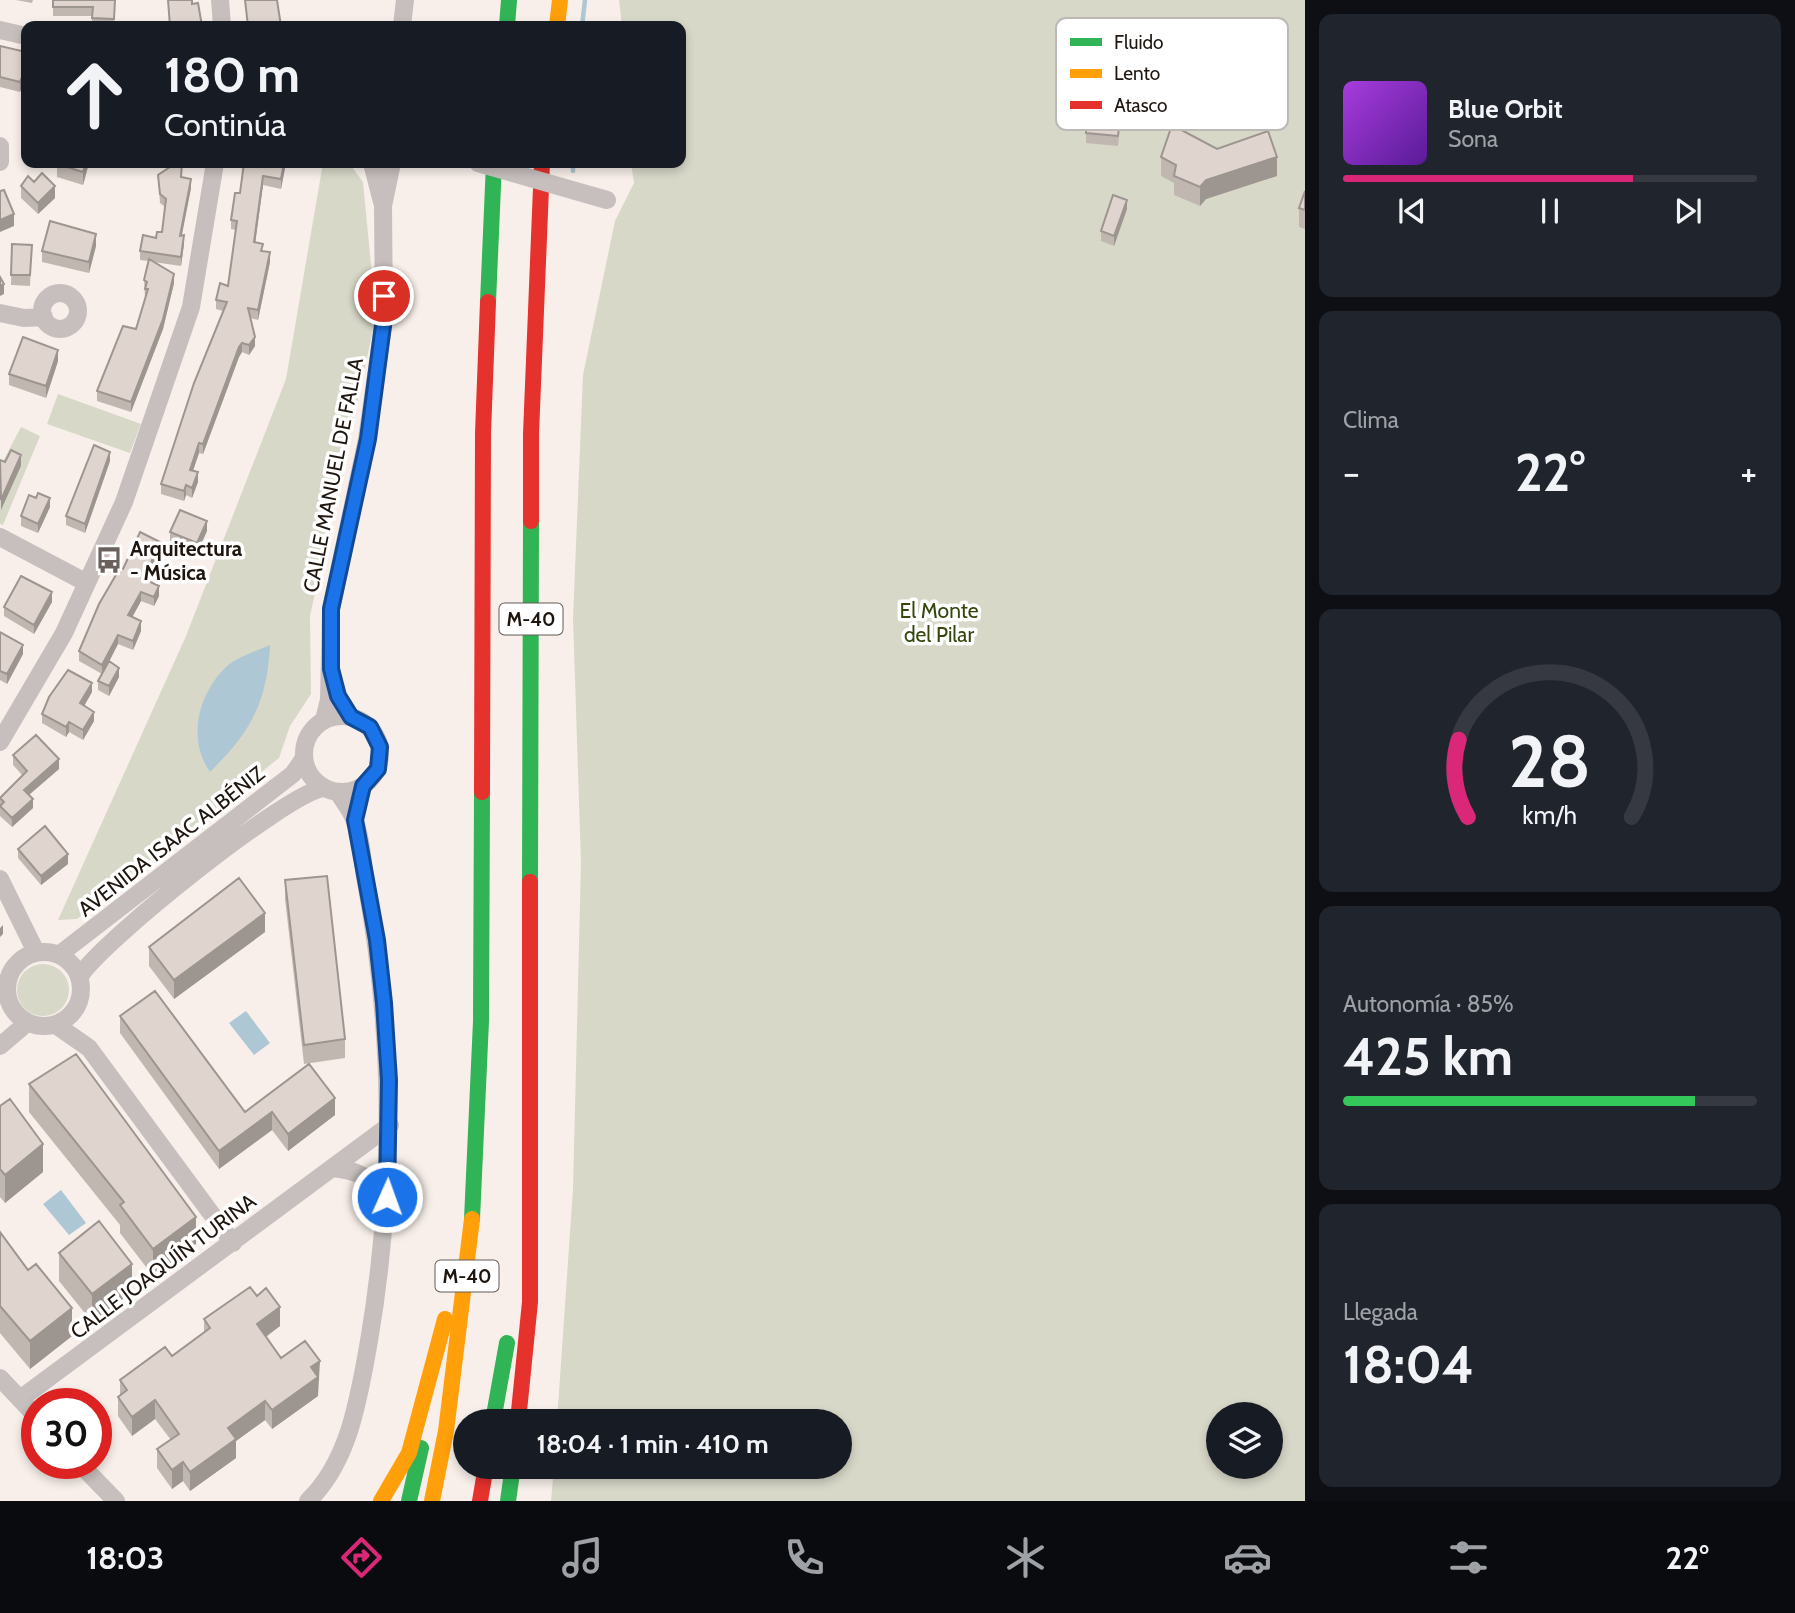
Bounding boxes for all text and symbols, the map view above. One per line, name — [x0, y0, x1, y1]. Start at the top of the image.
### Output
legend — [1056, 18, 1288, 130]
text: Fluido — [1114, 31, 1163, 54]
text: 180 m — [164, 45, 300, 104]
icon: ahead — [49, 49, 140, 140]
text: Lento — [1114, 62, 1160, 85]
text: Blue Orbit — [1448, 93, 1563, 125]
text: Atasco — [1114, 94, 1168, 117]
text: Continúa — [164, 105, 286, 144]
text: Sona — [1448, 125, 1498, 153]
icon: previous — [1393, 192, 1431, 230]
icon: pause — [1531, 192, 1569, 230]
icon: next — [1669, 192, 1707, 230]
pin — [354, 266, 414, 326]
icon: arrive — [365, 277, 403, 315]
street label: CALLE MANUEL DE FALLA — [298, 355, 368, 594]
text: Clima — [1343, 406, 1399, 434]
text: 22° — [1515, 441, 1585, 504]
text: − — [1343, 449, 1360, 496]
text: + — [1740, 449, 1757, 496]
place label: Arquitectura - Música — [130, 536, 243, 585]
bus stop icon: Arquitectura - Música — [94, 545, 124, 575]
park label: El Monte del Pilar — [900, 598, 979, 647]
road number: M-40 — [500, 604, 562, 634]
text: 28 — [1509, 717, 1591, 805]
street label: AVENIDA ISAAC ALBÉNIZ — [73, 760, 269, 921]
text: km/h — [1523, 799, 1577, 829]
text: Autonomía · 85% — [1343, 990, 1514, 1018]
text: 425 km — [1343, 1025, 1513, 1088]
position arrow — [350, 1160, 424, 1234]
street label: CALLE JOAQUÍN TURINA — [65, 1188, 261, 1344]
road number: M-40 — [435, 1260, 498, 1292]
text: Llegada — [1343, 1298, 1418, 1326]
text: 18:04 — [1343, 1333, 1474, 1396]
speed limit sign: 30 — [21, 1388, 112, 1479]
map controls — [1206, 1402, 1283, 1479]
button: layers — [1206, 1402, 1283, 1479]
text: 18:04 · 1 min · 410 m — [537, 1428, 769, 1460]
icon: directions — [337, 1533, 386, 1582]
icon: music — [558, 1533, 607, 1582]
icon: phone — [780, 1533, 829, 1582]
icon: climate — [1001, 1533, 1050, 1582]
icon: car — [1223, 1533, 1272, 1582]
icon: filters — [1444, 1533, 1493, 1582]
text: 18:03 — [86, 1538, 164, 1577]
text: 22° — [1666, 1538, 1709, 1577]

